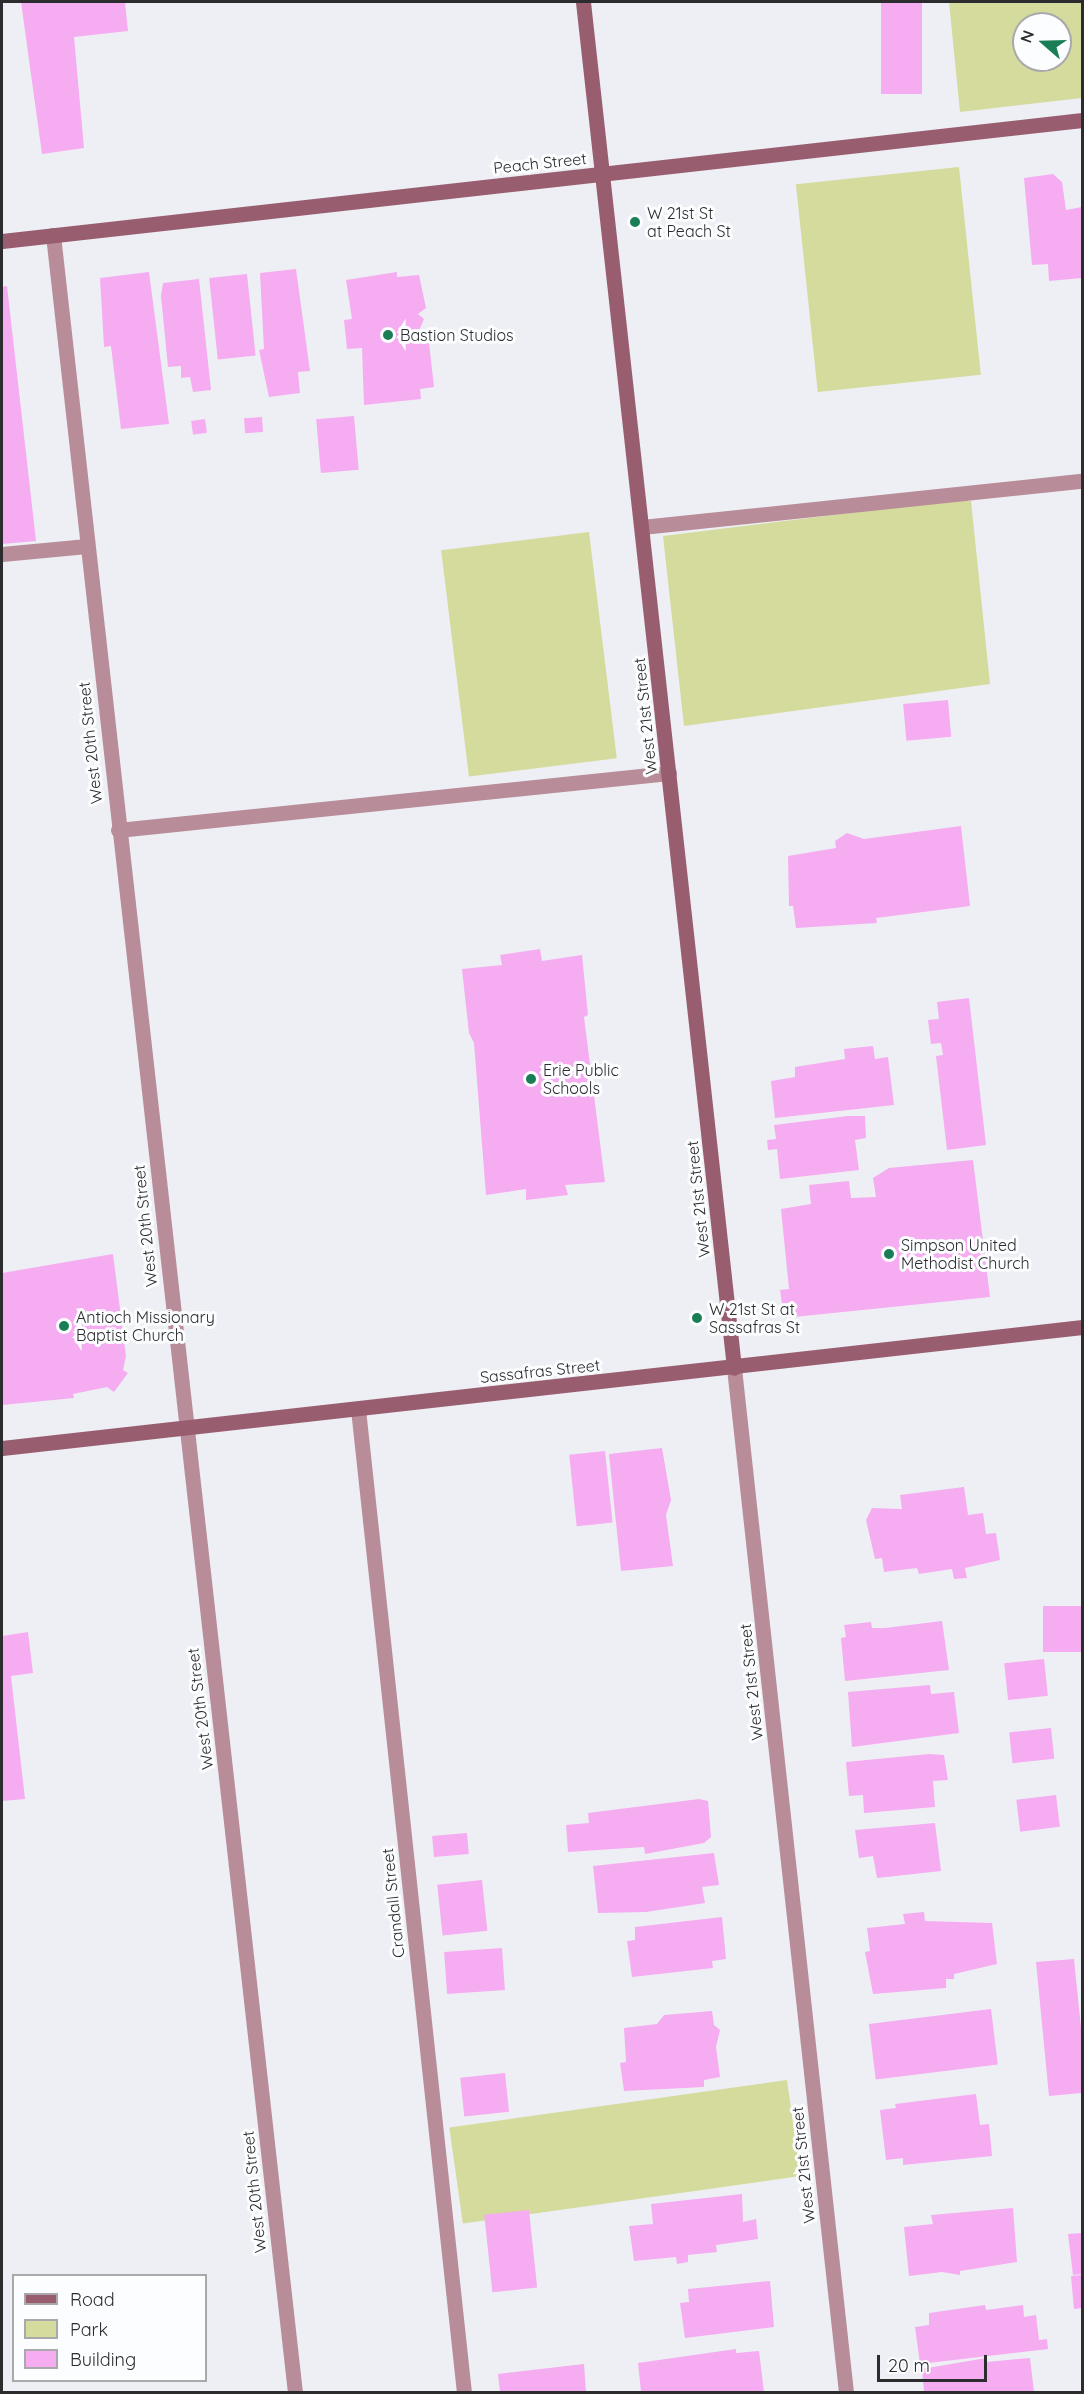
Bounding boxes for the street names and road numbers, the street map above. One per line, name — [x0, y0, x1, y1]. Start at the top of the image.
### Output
street label: Peach Street — [492, 149, 588, 177]
street label: West 21st Street — [629, 657, 661, 775]
street label: West 20th Street — [74, 681, 106, 805]
street label: West 21st Street — [682, 1140, 714, 1258]
street label: West 20th Street — [129, 1164, 161, 1288]
street label: Sassafras Street — [479, 1355, 601, 1387]
street label: West 21st Street — [735, 1623, 767, 1741]
street label: West 20th Street — [183, 1647, 217, 1771]
street label: Crandall Street — [378, 1847, 408, 1959]
street label: West 21st Street — [787, 2106, 819, 2224]
street label: West 20th Street — [238, 2130, 270, 2254]

